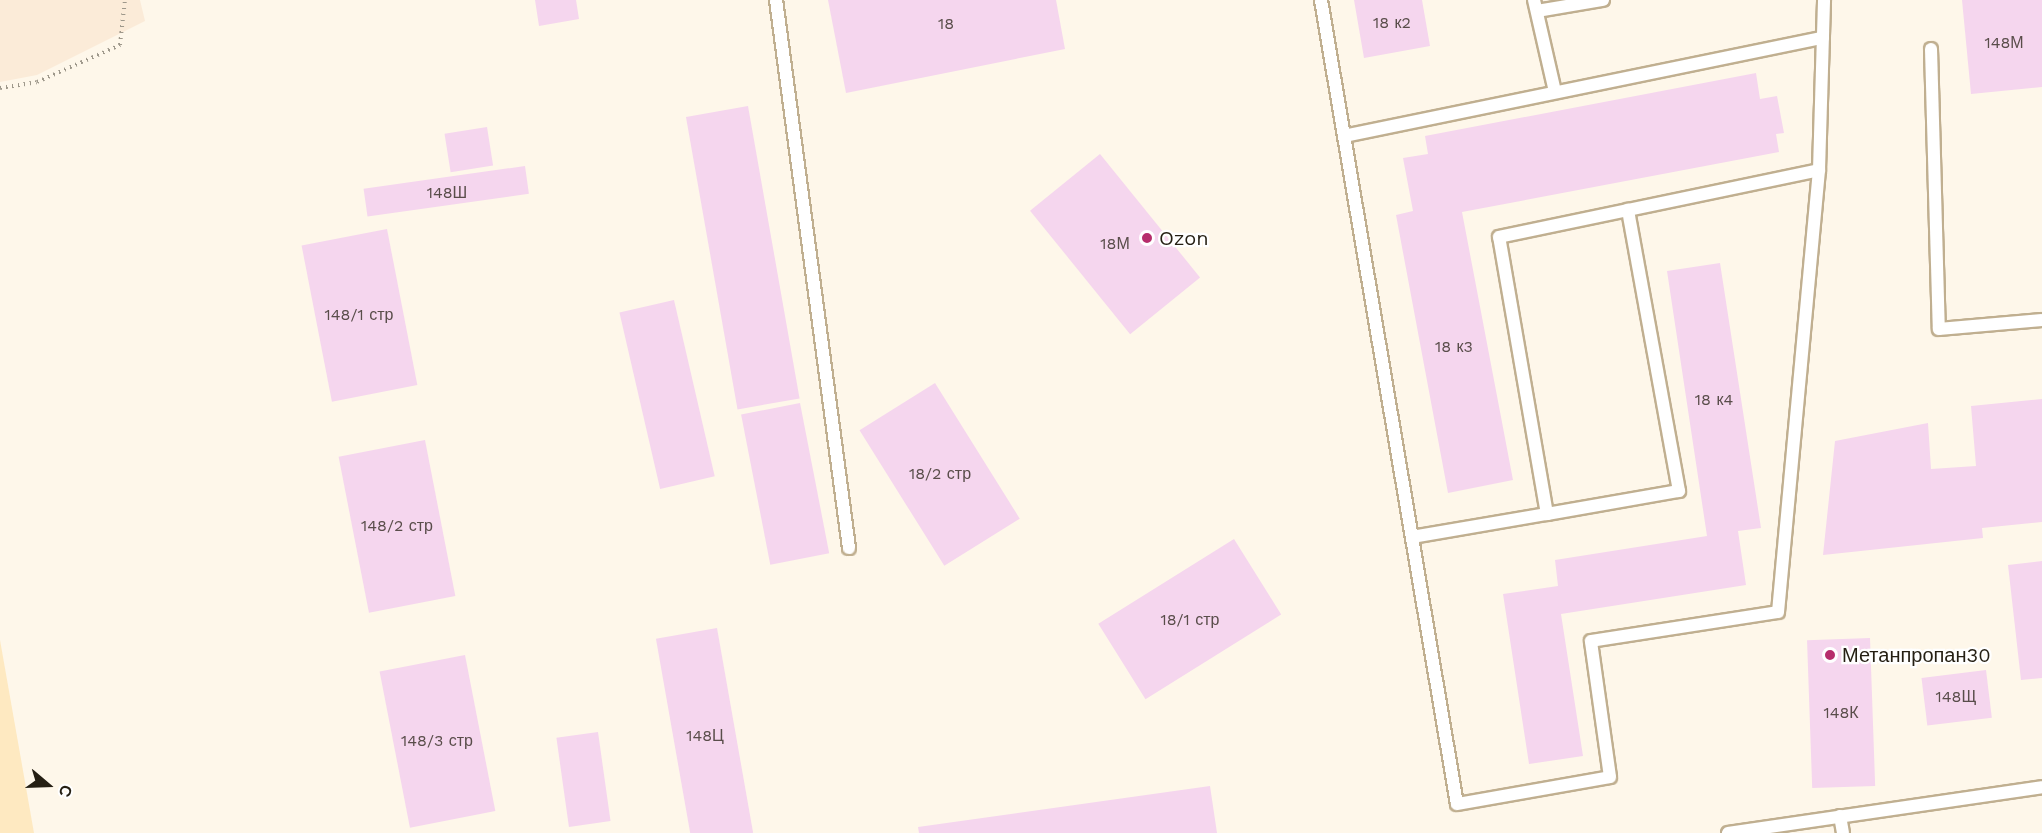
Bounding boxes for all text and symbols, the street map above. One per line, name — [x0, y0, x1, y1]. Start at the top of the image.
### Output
house number: 18 к2 — [1373, 13, 1411, 33]
house number: 18 — [938, 14, 954, 34]
house number: 148М — [1984, 33, 2024, 53]
house number: 148Ш — [427, 183, 467, 203]
place label: Ozon — [1159, 226, 1209, 250]
marker: Ozon — [1140, 231, 1154, 245]
house number: 18М — [1100, 234, 1130, 254]
house number: 148/1 стр — [325, 305, 393, 325]
house number: 18 к3 — [1435, 337, 1473, 357]
house number: 18 к4 — [1695, 390, 1733, 410]
house number: 18/2 стр — [909, 464, 971, 484]
house number: 148/2 стр — [361, 516, 433, 536]
house number: 18/1 стр — [1160, 610, 1220, 630]
place label: Метанпропан30 — [1842, 643, 1991, 667]
marker: Метанпропан30 — [1823, 648, 1837, 662]
house number: 148Щ — [1936, 687, 1976, 707]
house number: 148К — [1823, 703, 1859, 723]
house number: 148Ц — [686, 726, 724, 746]
house number: 148/3 стр — [401, 731, 473, 751]
north arrow — [18, 755, 78, 815]
text: С — [55, 782, 76, 800]

